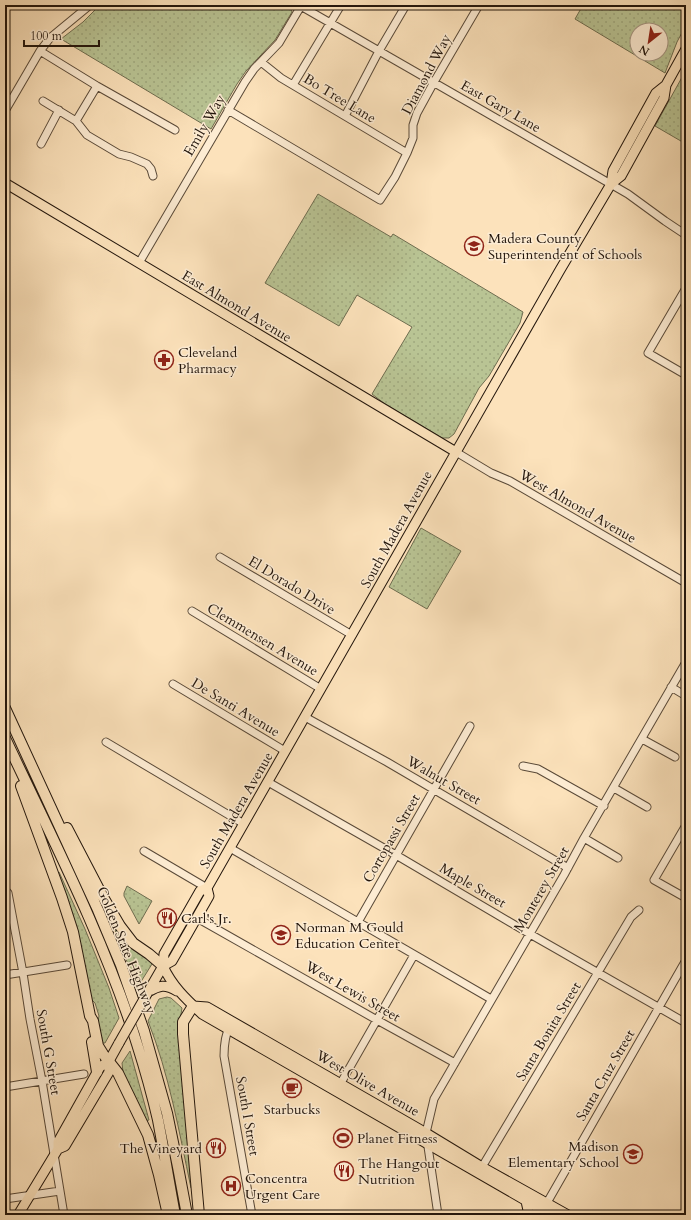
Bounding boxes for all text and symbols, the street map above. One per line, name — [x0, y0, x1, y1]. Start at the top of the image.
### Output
scale bar — [24, 22, 99, 48]
north arrow — [629, 22, 669, 62]
text: 100 m — [30, 28, 63, 44]
street label: Diamond Way — [397, 30, 456, 118]
text: N — [636, 41, 652, 59]
street label: Bo Tree Lane — [300, 69, 380, 128]
street label: East Gary Lane — [457, 76, 544, 137]
street label: Emily Way — [179, 91, 230, 159]
place label: Madera County Superintendent of Schools — [488, 229, 643, 264]
school or university icon: Madera County Superintendent of Schools — [463, 235, 485, 257]
street label: East Almond Avenue — [178, 266, 295, 347]
place label: Cleveland Pharmacy — [178, 343, 238, 378]
pharmacy icon: Cleveland Pharmacy — [153, 349, 175, 371]
street label: West Almond Avenue — [515, 465, 640, 548]
street label: South Madera Avenue — [356, 467, 437, 591]
street label: El Dorado Drive — [245, 552, 339, 619]
street label: Clemmensen Avenue — [204, 599, 322, 680]
street label: De Santi Avenue — [188, 674, 284, 741]
street label: South Madera Avenue — [195, 749, 278, 872]
street label: Walnut Street — [402, 751, 485, 810]
street label: Cortopassi Street — [358, 790, 425, 886]
street label: Monterey Street — [509, 843, 574, 935]
street label: Maple Street — [436, 859, 510, 912]
street label: Golden State Highway — [92, 884, 161, 1017]
restaurant icon: Carl's Jr. — [156, 907, 178, 929]
place label: Carl's Jr. — [181, 909, 231, 928]
place label: Norman M Gould Education Center — [295, 918, 404, 953]
school or university icon: Norman M Gould Education Center — [270, 924, 292, 946]
street label: West Lewis Street — [301, 956, 404, 1027]
street label: Santa Bonita Street — [511, 978, 586, 1084]
street label: South G Street — [32, 1008, 65, 1097]
street label: Santa Cruz Street — [572, 1026, 640, 1124]
street label: West Olive Avenue — [312, 1045, 423, 1121]
street label: South I Street — [231, 1075, 264, 1158]
cafe icon: Starbucks — [281, 1077, 303, 1099]
place label: Starbucks — [264, 1100, 320, 1119]
sports icon: Planet Fitness — [332, 1127, 354, 1149]
place label: Planet Fitness — [357, 1129, 438, 1148]
restaurant icon: The Vineyard — [205, 1137, 227, 1159]
place label: Madison Elementary School — [508, 1137, 619, 1172]
place label: The Vineyard — [119, 1139, 203, 1158]
school or university icon: Madison Elementary School — [622, 1143, 644, 1165]
place label: The Hangout Nutrition — [358, 1154, 440, 1189]
restaurant icon: The Hangout Nutrition — [333, 1160, 355, 1182]
place label: Concentra Urgent Care — [245, 1169, 320, 1204]
hospital icon: Concentra Urgent Care — [220, 1175, 242, 1197]

